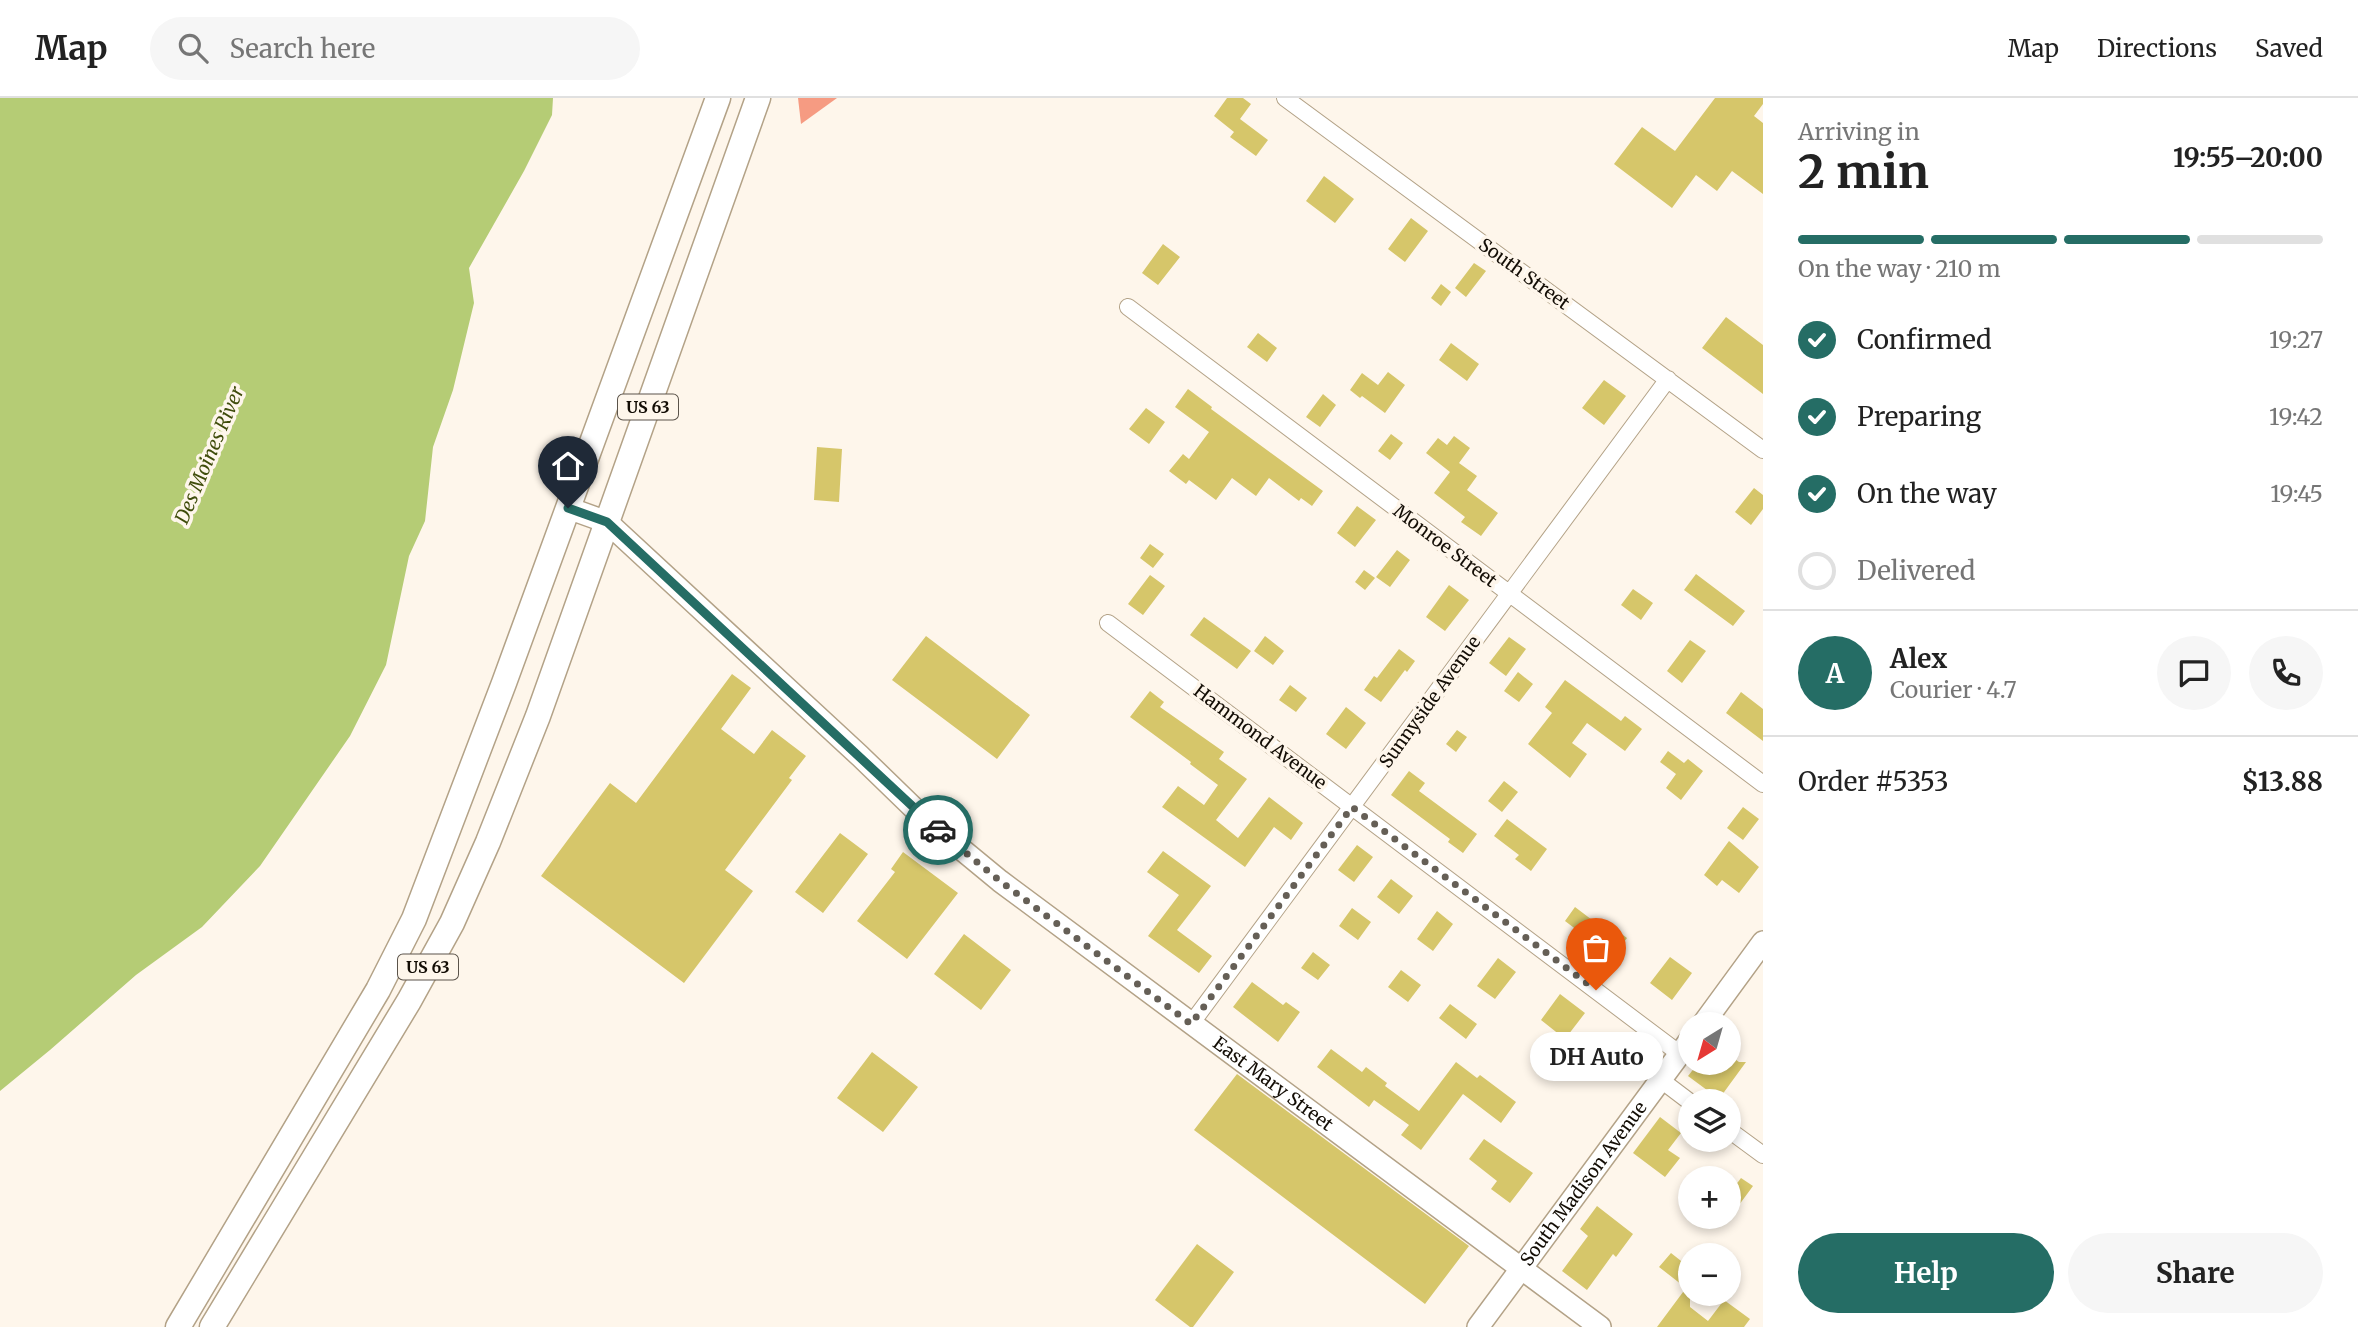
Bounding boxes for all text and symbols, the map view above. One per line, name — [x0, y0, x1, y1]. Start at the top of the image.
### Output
search box — [150, 17, 640, 80]
text: Map — [35, 28, 108, 69]
icon: search — [174, 29, 212, 67]
text: Search here — [230, 32, 375, 65]
text: Map — [2008, 33, 2059, 64]
text: Directions — [2097, 33, 2217, 64]
text: Saved — [2255, 33, 2323, 64]
text: Arriving in — [1798, 117, 1920, 146]
text: 19:55–20:00 — [2173, 141, 2323, 174]
text: 2 min — [1798, 143, 1929, 201]
street label: South Street — [1474, 233, 1574, 314]
text: On the way · 210 m — [1798, 254, 2001, 283]
icon: check — [1798, 321, 1836, 359]
text: Confirmed — [1857, 323, 1992, 356]
text: 19:27 — [2269, 325, 2323, 354]
water label: Des Moines River — [169, 382, 249, 528]
road number: US 63 — [618, 394, 678, 420]
icon: check — [1798, 398, 1836, 436]
text: Preparing — [1857, 400, 1981, 433]
text: 19:42 — [2269, 402, 2323, 431]
pin — [538, 436, 598, 508]
icon: home — [549, 447, 587, 485]
icon: check — [1798, 475, 1836, 513]
text: On the way — [1857, 477, 1997, 510]
text: 19:45 — [2270, 479, 2323, 508]
street label: Monroe Street — [1389, 499, 1502, 592]
text: Delivered — [1857, 554, 1976, 587]
street label: Sunnyside Avenue — [1374, 631, 1485, 772]
button: chat — [2157, 636, 2231, 710]
button: phone — [2249, 636, 2323, 710]
text: Alex — [1890, 642, 1947, 675]
text: A — [1826, 657, 1844, 690]
text: Courier · 4.7 — [1890, 675, 2017, 704]
street label: Hammond Avenue — [1189, 679, 1331, 794]
text: Order #5353 — [1798, 765, 1949, 798]
text: $13.88 — [2242, 765, 2323, 798]
courier — [903, 795, 973, 865]
icon: car — [919, 811, 957, 849]
pin — [1566, 918, 1626, 990]
icon: bag — [1577, 929, 1615, 967]
road number: US 63 — [398, 954, 458, 980]
north arrow — [1678, 1012, 1741, 1074]
map controls — [1678, 1012, 1741, 1306]
street label: East Mary Street — [1209, 1031, 1338, 1136]
callout: DH Auto — [1530, 1032, 1662, 1081]
text: DH Auto — [1549, 1042, 1644, 1071]
button: layers — [1678, 1089, 1741, 1152]
street label: South Madison Avenue — [1515, 1097, 1652, 1270]
button: + — [1678, 1166, 1741, 1229]
button: Help — [1798, 1233, 2054, 1313]
button: Share — [2068, 1233, 2323, 1313]
button: − — [1678, 1243, 1741, 1306]

